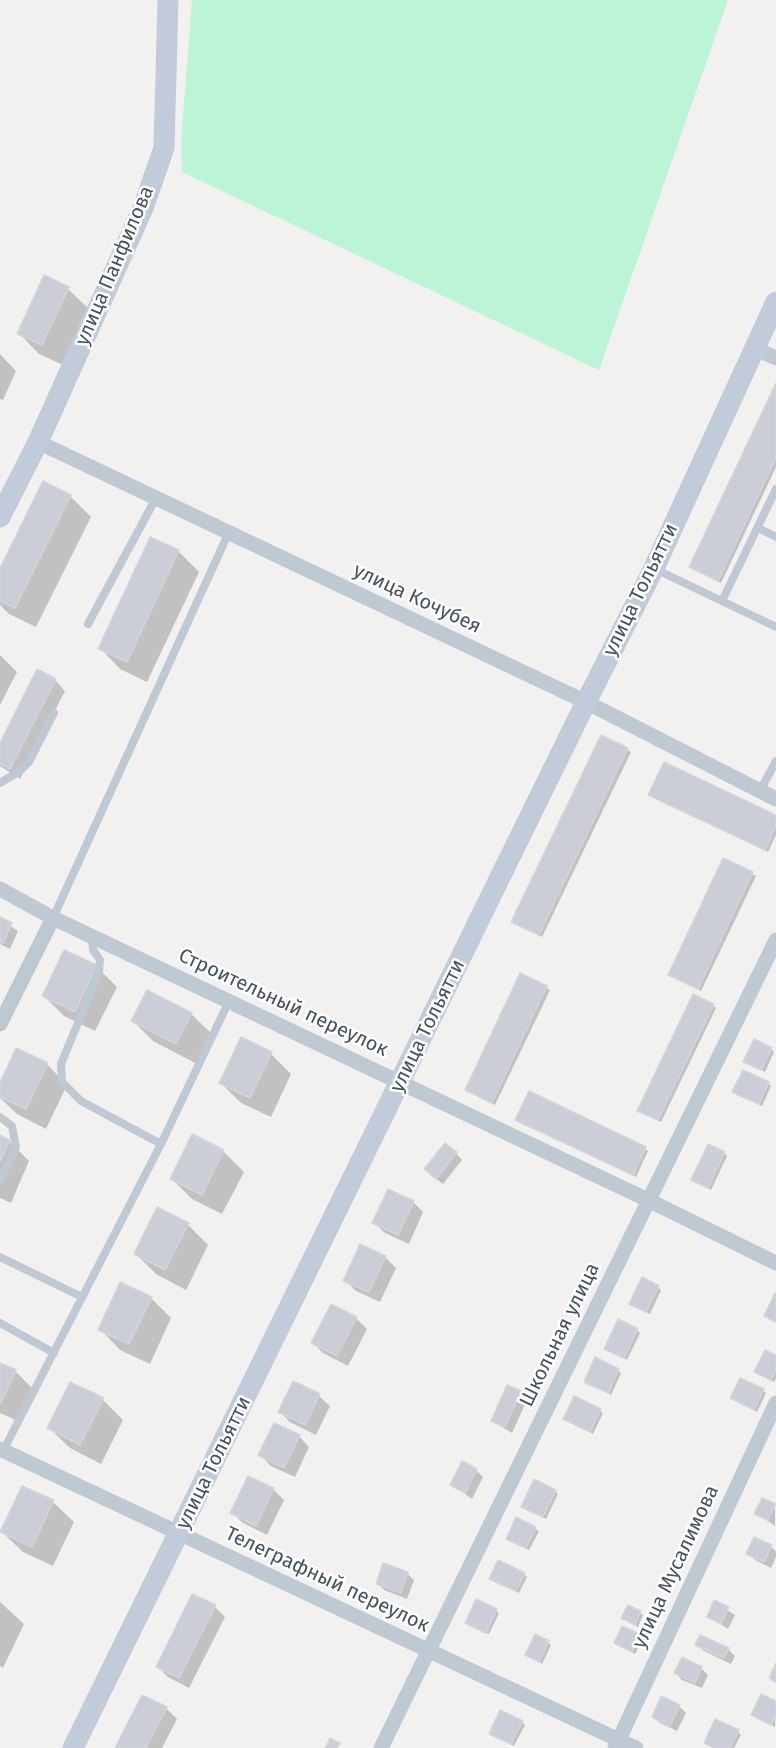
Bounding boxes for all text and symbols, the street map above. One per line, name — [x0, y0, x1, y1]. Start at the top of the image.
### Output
street label: улица Панфилова — [71, 183, 159, 349]
street label: улица Тольятти — [598, 520, 684, 660]
street label: улица Кочубея — [349, 559, 485, 639]
street label: Строительный переулок — [174, 944, 392, 1062]
street label: улица Тольятти — [385, 956, 471, 1096]
street label: Школьная улица — [515, 1259, 605, 1411]
street label: улица Тольятти — [171, 1393, 257, 1533]
street label: улица Мусалимова — [628, 1482, 724, 1652]
street label: Телеграфный переулок — [221, 1522, 433, 1638]

